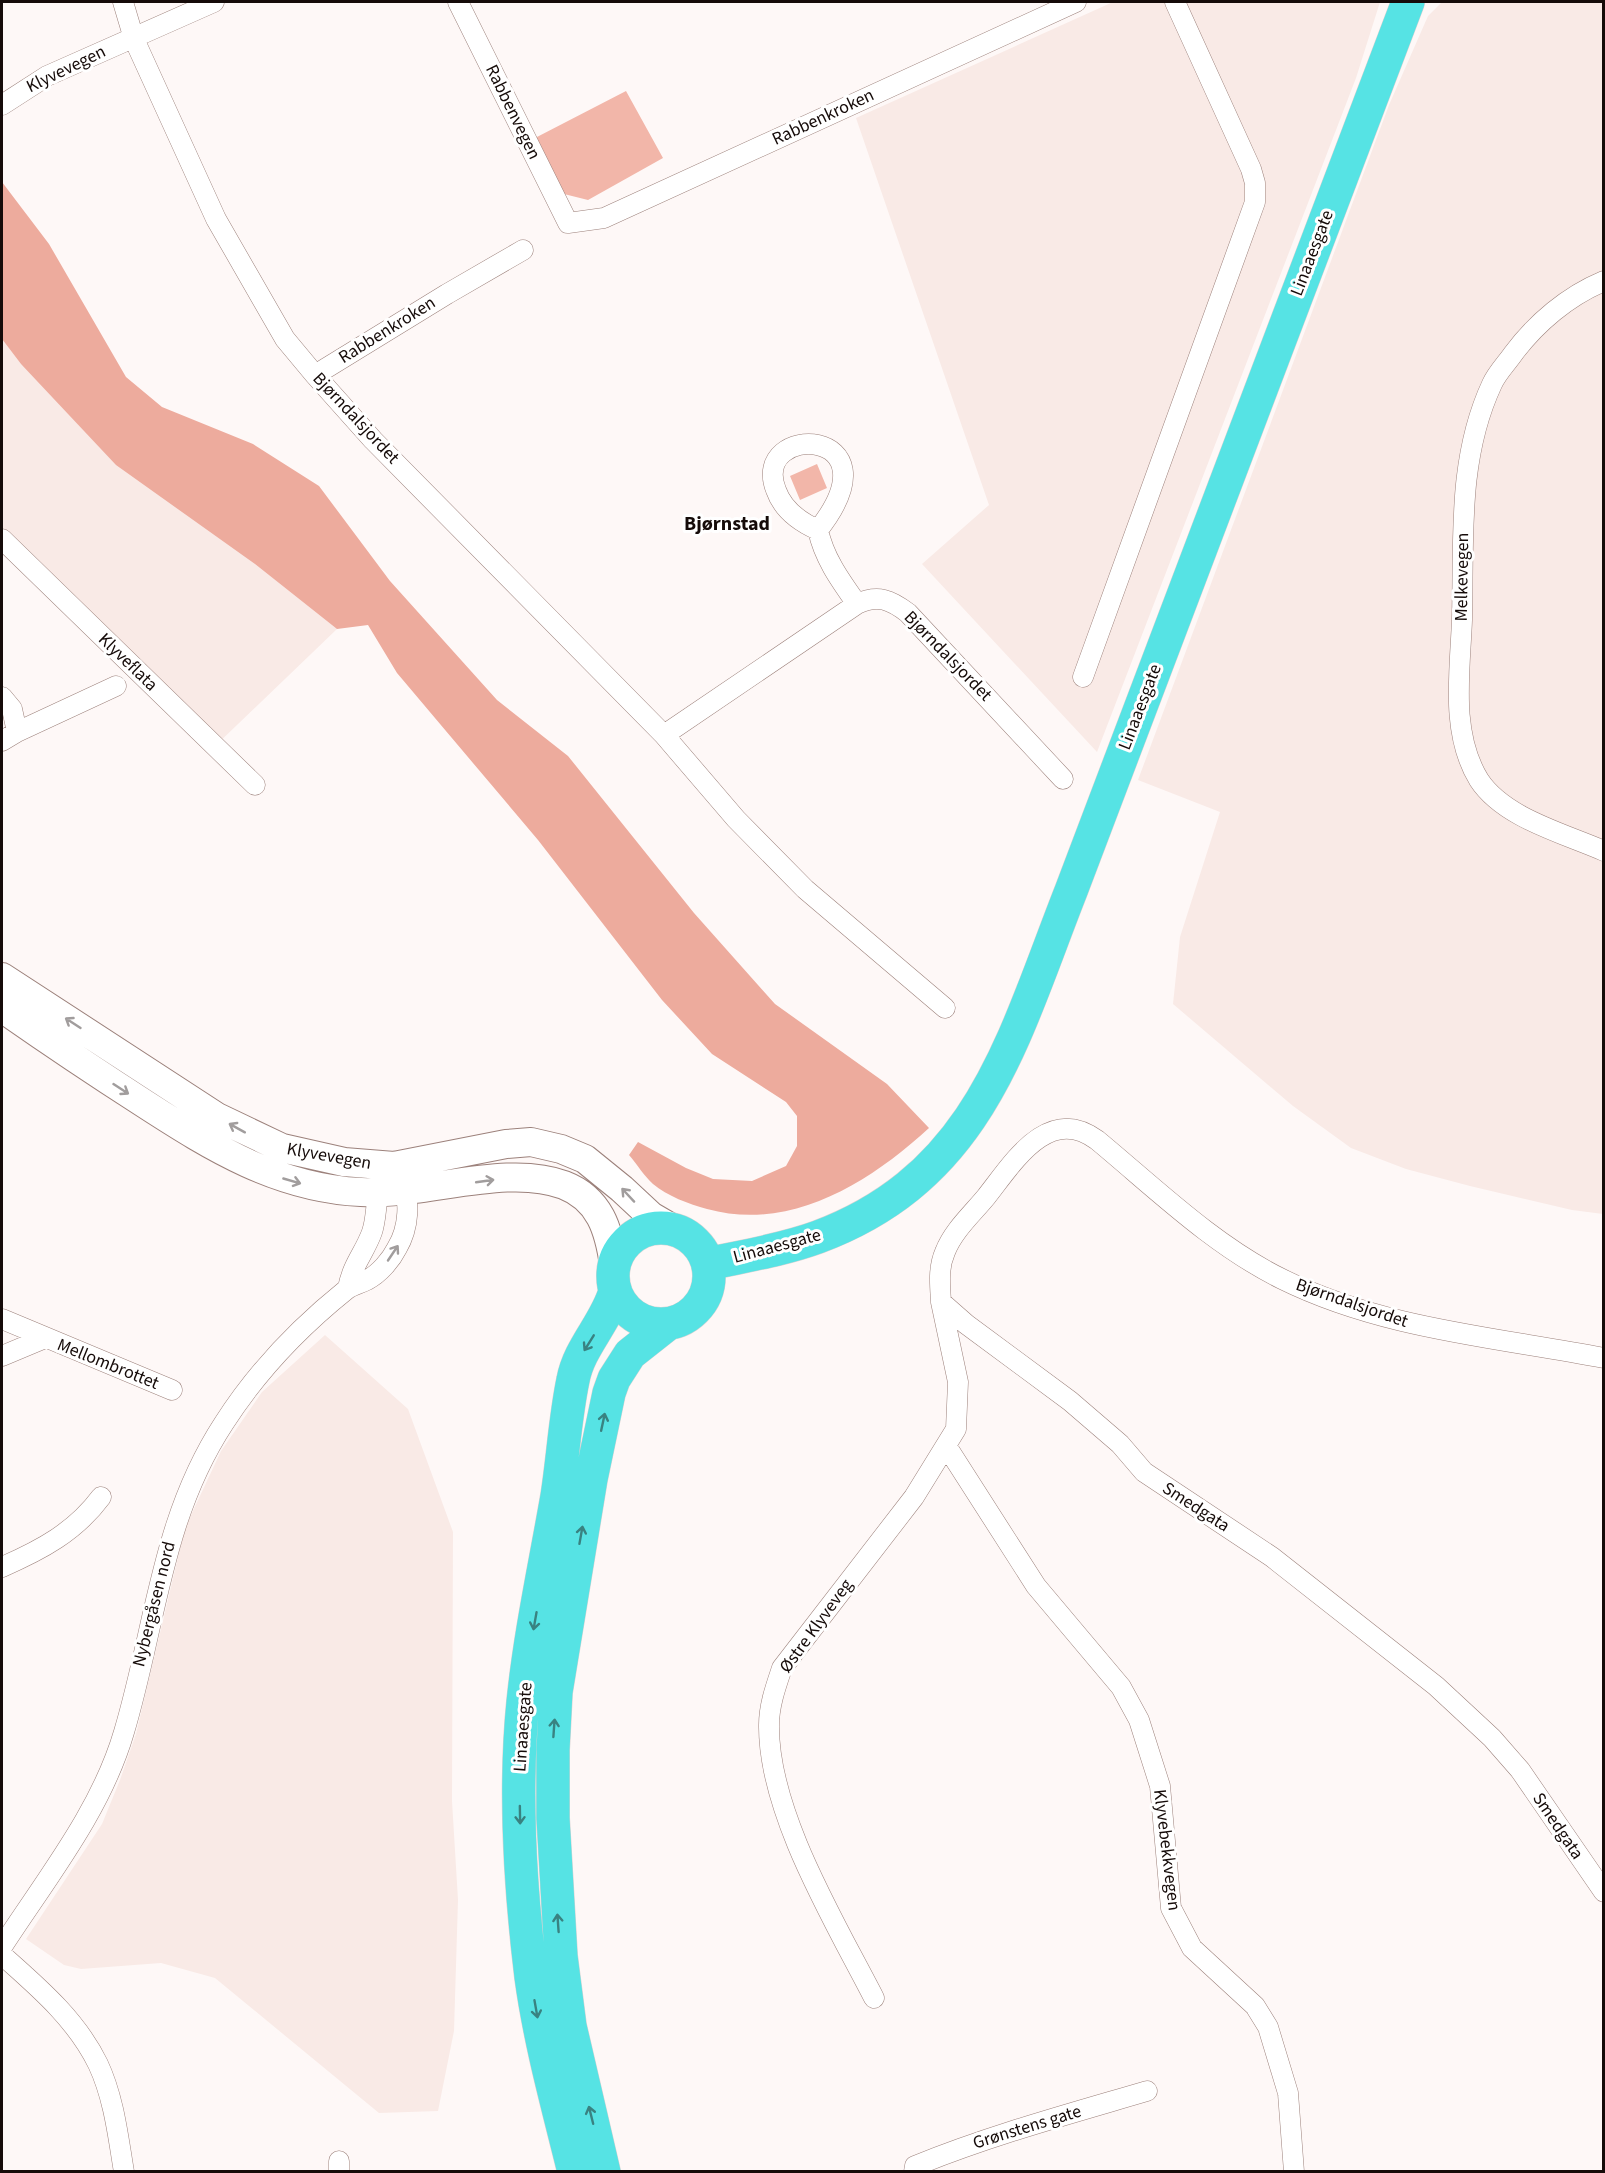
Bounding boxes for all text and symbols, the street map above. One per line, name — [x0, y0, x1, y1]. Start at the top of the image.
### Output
street label: Klyvevegen — [22, 39, 110, 99]
street label: Rabbenvegen — [479, 60, 547, 164]
street label: Rabbenkroken — [768, 82, 878, 152]
street label: Linaaesgate — [1284, 206, 1340, 299]
street label: Rabbenkroken — [334, 290, 440, 370]
street label: Bjørndalsjordet — [307, 367, 405, 469]
district label: Bjørnstad — [684, 510, 770, 538]
street label: Melkevegen — [1449, 532, 1475, 622]
street label: Bjørndalsjordet — [898, 605, 998, 707]
street label: Klyveflata — [93, 627, 163, 697]
street label: Linaaesgate — [1112, 660, 1168, 753]
one-way arrow — [64, 1016, 81, 1029]
one-way arrow — [112, 1083, 129, 1095]
one-way arrow — [229, 1122, 246, 1134]
street label: Klyvevegen — [285, 1136, 373, 1176]
one-way arrow — [475, 1175, 495, 1186]
one-way arrow — [282, 1176, 301, 1187]
one-way arrow — [621, 1188, 635, 1203]
street label: Linaaesgate — [730, 1222, 824, 1270]
one-way arrow — [388, 1245, 400, 1262]
street label: Bjørndalsjordet — [1293, 1272, 1411, 1334]
street label: Mellombrottet — [53, 1332, 163, 1396]
one-way arrow — [583, 1334, 595, 1351]
one-way arrow — [598, 1412, 609, 1432]
street label: Smedgata — [1157, 1476, 1235, 1538]
one-way arrow — [576, 1526, 587, 1545]
street label: Nybergåsen nord — [126, 1539, 182, 1669]
street label: Østre Klyveveg — [773, 1574, 859, 1678]
one-way arrow — [529, 1611, 540, 1630]
street label: Linaaesgate — [507, 1681, 539, 1773]
one-way arrow — [549, 1719, 560, 1738]
street label: Klyvebekkvegen — [1147, 1788, 1187, 1912]
street label: Smedgata — [1526, 1788, 1590, 1864]
one-way arrow — [515, 1804, 526, 1824]
one-way arrow — [552, 1913, 563, 1933]
one-way arrow — [531, 1999, 542, 2018]
street label: Grønstens gate — [970, 2099, 1084, 2155]
one-way arrow — [584, 2105, 596, 2124]

